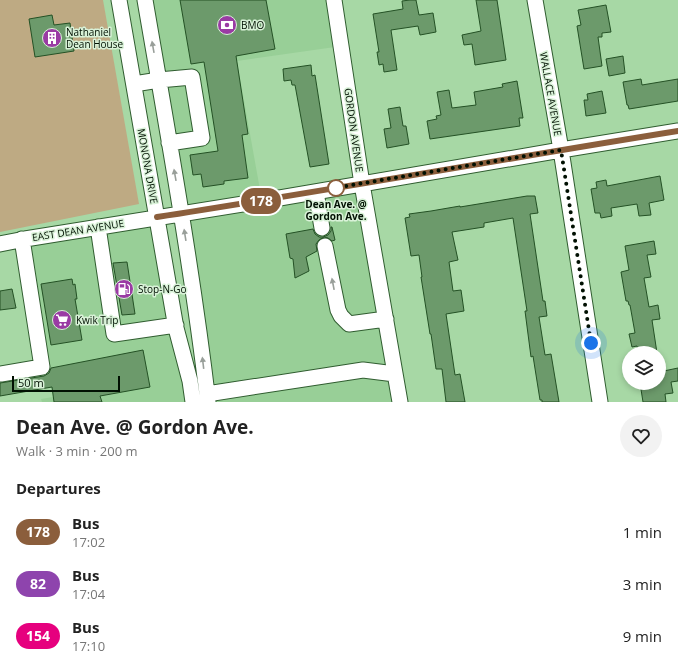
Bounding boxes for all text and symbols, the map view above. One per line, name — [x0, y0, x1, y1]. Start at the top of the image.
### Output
bank icon: BMO — [216, 14, 238, 36]
place label: BMO — [241, 18, 264, 32]
place label: Nathaniel Dean House — [66, 25, 123, 51]
building icon: Nathaniel Dean House — [41, 27, 63, 49]
one-way arrow — [150, 41, 156, 53]
street label: WALLACE AVENUE — [537, 51, 565, 137]
street label: GORDON AVENUE — [341, 87, 367, 173]
street label: MONONA DRIVE — [134, 127, 162, 205]
one-way arrow — [172, 169, 178, 181]
marker: Dean Ave. @ Gordon Ave. — [327, 179, 345, 197]
line badge: 178 — [238, 188, 284, 214]
text: 178 — [249, 191, 273, 210]
place label: Dean Ave. @ Gordon Ave. — [305, 197, 367, 223]
street label: EAST DEAN AVENUE — [31, 216, 125, 244]
one-way arrow — [181, 229, 187, 241]
one-way arrow — [329, 277, 335, 290]
fuel station icon: Stop-N-Go — [113, 278, 135, 300]
place label: Stop-N-Go — [138, 282, 186, 296]
supermarket icon: Kwik Trip — [51, 309, 73, 331]
place label: Kwik Trip — [76, 313, 119, 327]
your location — [581, 333, 601, 353]
map controls — [622, 346, 666, 390]
button: layers — [622, 346, 666, 390]
one-way arrow — [200, 357, 206, 369]
scale bar — [12, 374, 120, 393]
text: 50 m — [18, 375, 44, 390]
text: Dean Ave. @ Gordon Ave. — [16, 414, 254, 440]
button: heart — [620, 415, 662, 457]
text: Walk · 3 min · 200 m — [16, 442, 138, 460]
text: Departures — [16, 478, 101, 498]
text: Bus — [72, 513, 99, 533]
text: 178 — [26, 522, 50, 541]
text: 1 min — [623, 522, 662, 542]
text: 17:02 — [72, 533, 105, 551]
text: Bus — [72, 565, 99, 585]
text: 82 — [30, 574, 46, 593]
text: 3 min — [623, 574, 662, 594]
text: 17:04 — [72, 585, 105, 603]
text: Bus — [72, 617, 99, 637]
text: 154 — [26, 626, 50, 645]
text: 9 min — [623, 626, 662, 646]
text: 17:10 — [72, 637, 105, 655]

